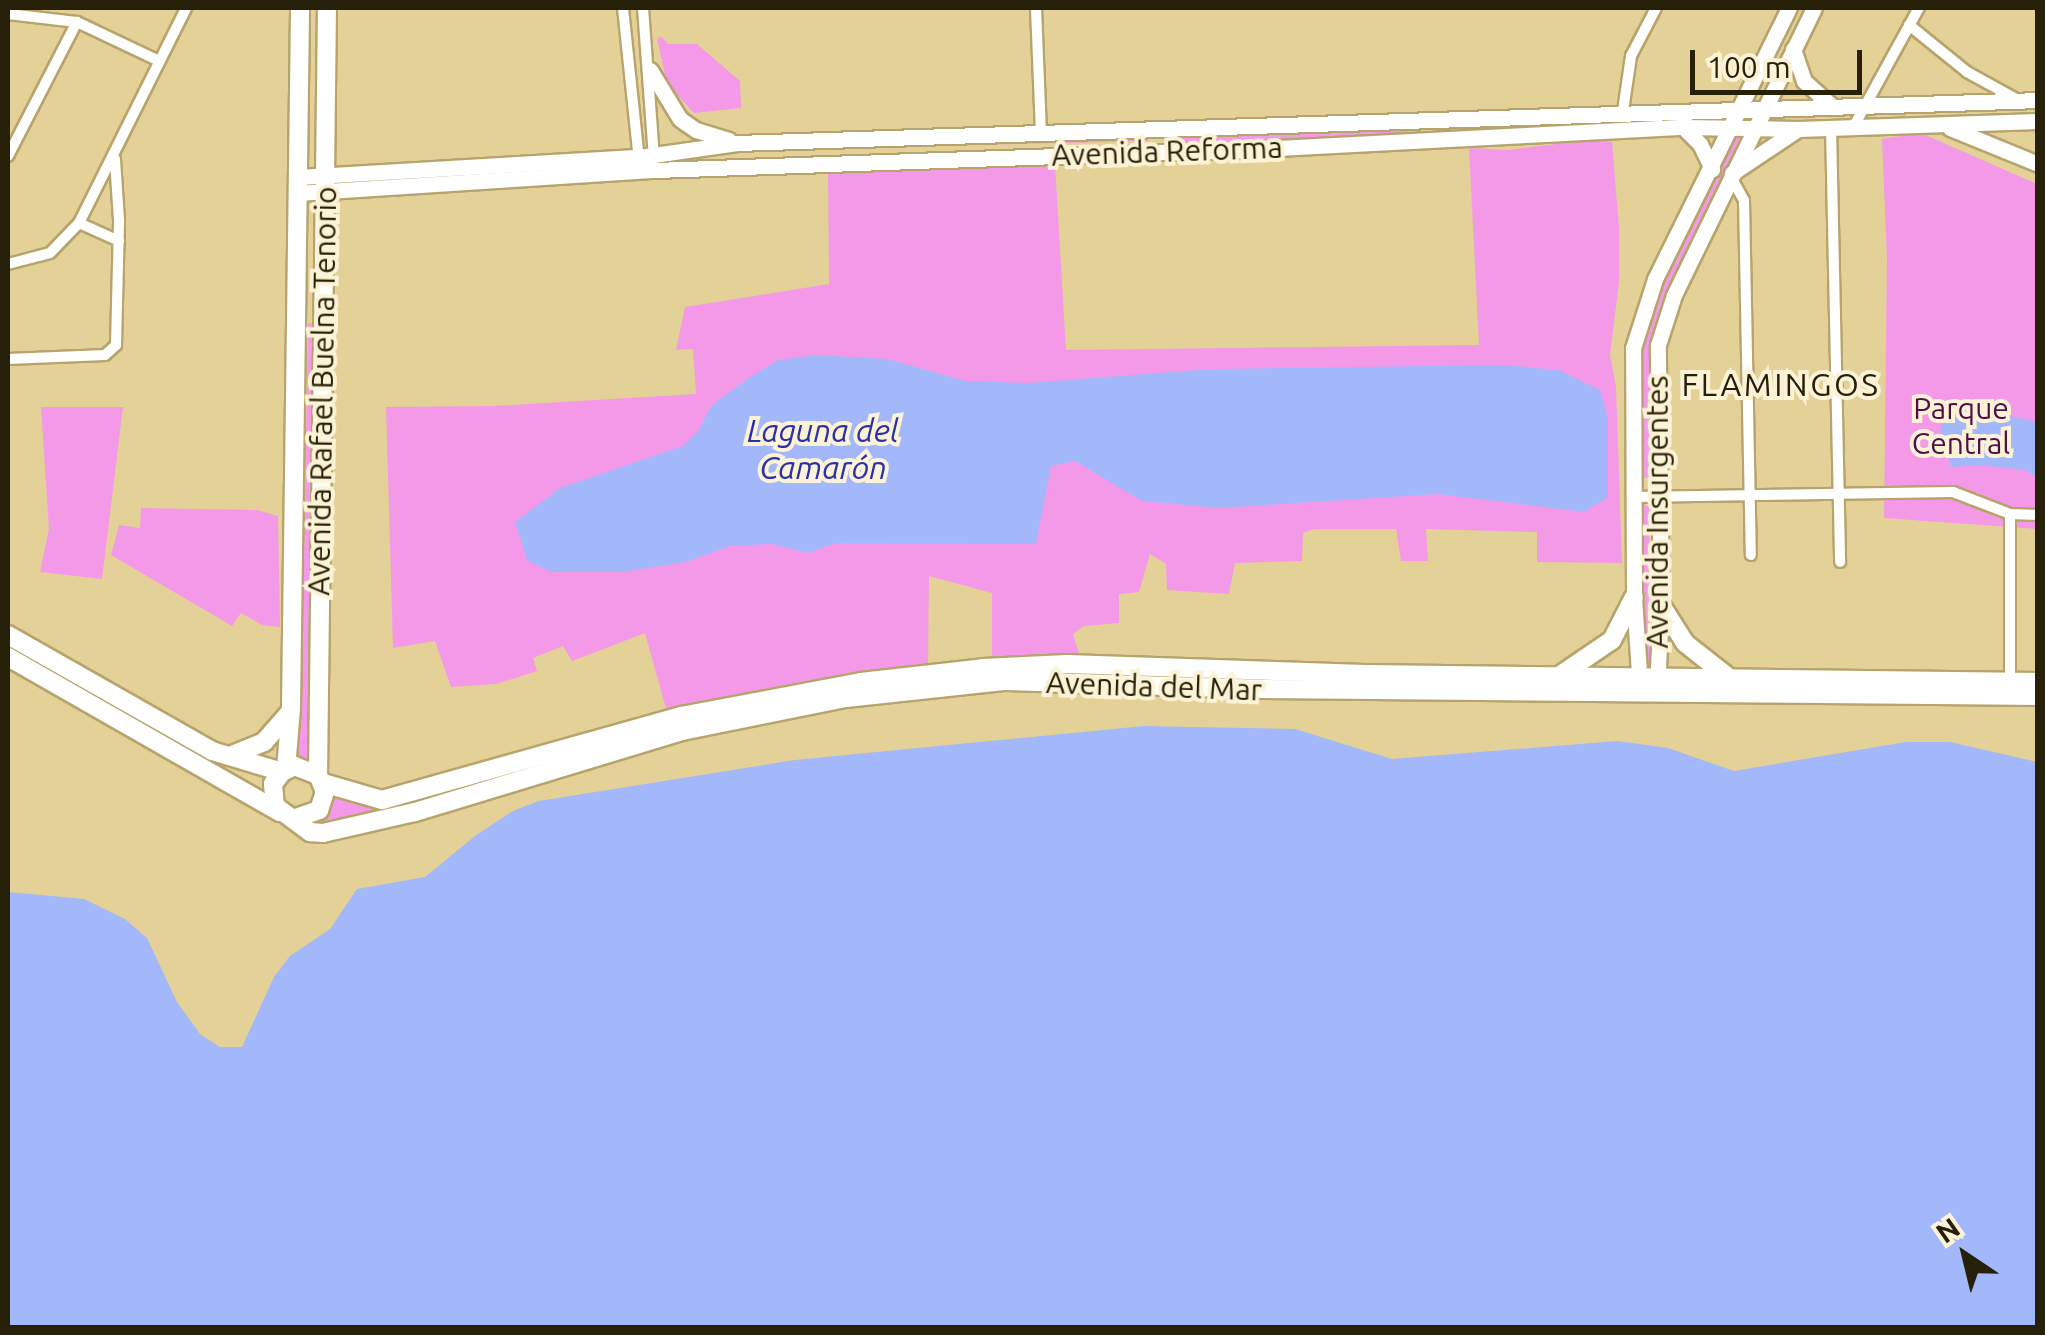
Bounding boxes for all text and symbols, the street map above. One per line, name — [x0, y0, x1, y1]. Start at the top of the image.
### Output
scale bar — [1695, 30, 1868, 92]
text: 100 m — [1707, 50, 1791, 84]
street label: Avenida Reforma — [1051, 129, 1283, 173]
street label: Avenida Rafael Buelna Tenorio — [300, 186, 344, 596]
district label: FLAMINGOS — [1682, 365, 1880, 403]
street label: Avenida Insurgentes — [1639, 375, 1675, 649]
park label: Parque Central — [1912, 390, 2010, 460]
water label: Laguna del Camarón — [747, 412, 899, 487]
street label: Avenida del Mar — [1045, 664, 1263, 708]
north arrow — [1915, 1205, 2015, 1305]
text: N — [1930, 1211, 1965, 1249]

